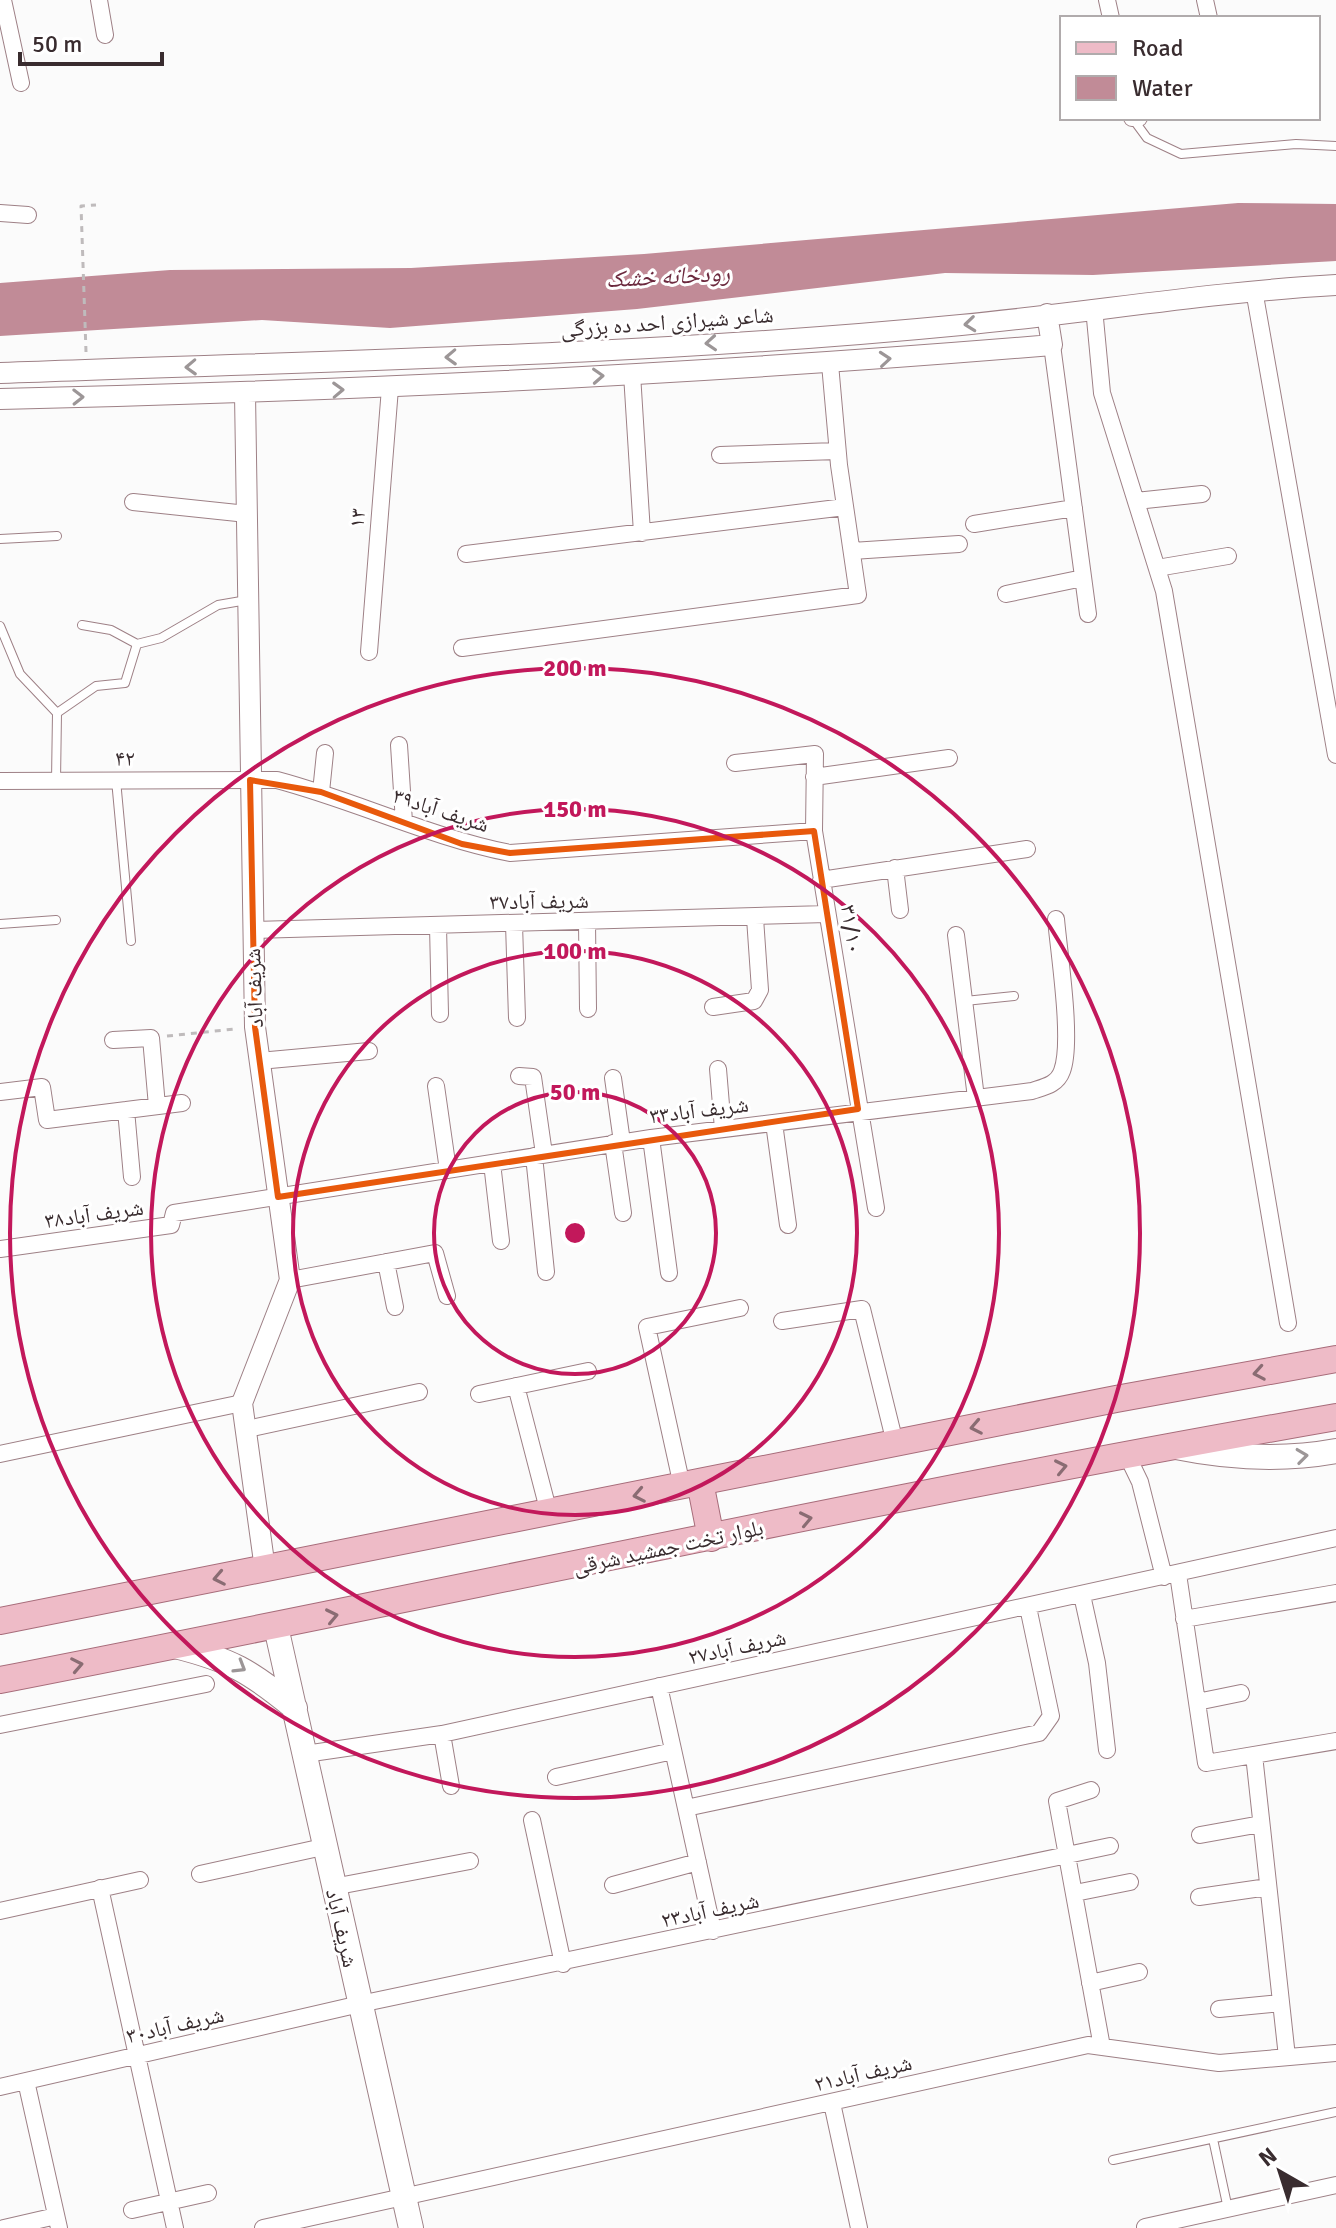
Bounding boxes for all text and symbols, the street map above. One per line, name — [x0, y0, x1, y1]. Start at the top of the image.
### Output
scale bar — [20, 16, 162, 66]
legend — [1060, 16, 1320, 120]
text: 50 m — [32, 29, 82, 59]
text: Road — [1132, 33, 1183, 63]
text: Water — [1132, 73, 1193, 103]
water label: رودخانه خشک — [605, 258, 731, 294]
street label: شاعر شیرازی احد ده بزرگی — [560, 301, 774, 343]
one-way arrow — [963, 315, 976, 332]
one-way arrow — [704, 334, 717, 351]
one-way arrow — [444, 349, 457, 366]
one-way arrow — [879, 351, 892, 368]
one-way arrow — [184, 358, 197, 375]
one-way arrow — [591, 368, 604, 385]
one-way arrow — [332, 381, 345, 398]
one-way arrow — [72, 389, 85, 406]
street label: ۱۳ — [343, 507, 371, 529]
text: 200 m — [543, 653, 607, 683]
street label: ۴۲ — [115, 745, 135, 772]
street label: شریف آباد۳۹ — [390, 782, 492, 838]
text: 150 m — [543, 794, 607, 824]
street label: شریف آباد۳۷ — [489, 887, 589, 915]
street label: ۳۱/۱۰ — [835, 903, 869, 955]
text: 100 m — [543, 936, 607, 966]
street label: شریف آباد — [239, 948, 269, 1028]
text: 50 m — [550, 1077, 600, 1107]
street label: شریف آباد۳۳ — [648, 1091, 750, 1129]
street label: شریف آباد۳۸ — [43, 1194, 145, 1234]
centre of rings — [561, 1219, 589, 1247]
one-way arrow — [1252, 1363, 1266, 1380]
one-way arrow — [970, 1418, 984, 1435]
one-way arrow — [1296, 1448, 1309, 1465]
one-way arrow — [1054, 1459, 1067, 1476]
one-way arrow — [633, 1486, 646, 1503]
one-way arrow — [799, 1511, 813, 1528]
street label: بلوار تخت جمشید شرقی — [570, 1514, 766, 1580]
one-way arrow — [213, 1569, 226, 1586]
one-way arrow — [325, 1608, 338, 1625]
street label: شریف آباد۲۷ — [686, 1623, 788, 1671]
one-way arrow — [69, 1657, 83, 1674]
one-way arrow — [231, 1658, 246, 1673]
street label: شریف آباد — [320, 1886, 364, 1970]
street label: شریف آباد۲۳ — [659, 1886, 761, 1934]
street label: شریف آباد۳۰ — [124, 2001, 226, 2049]
street label: شریف آباد۲۱ — [812, 2049, 914, 2097]
north arrow — [1240, 2132, 1320, 2212]
text: N — [1253, 2142, 1282, 2172]

